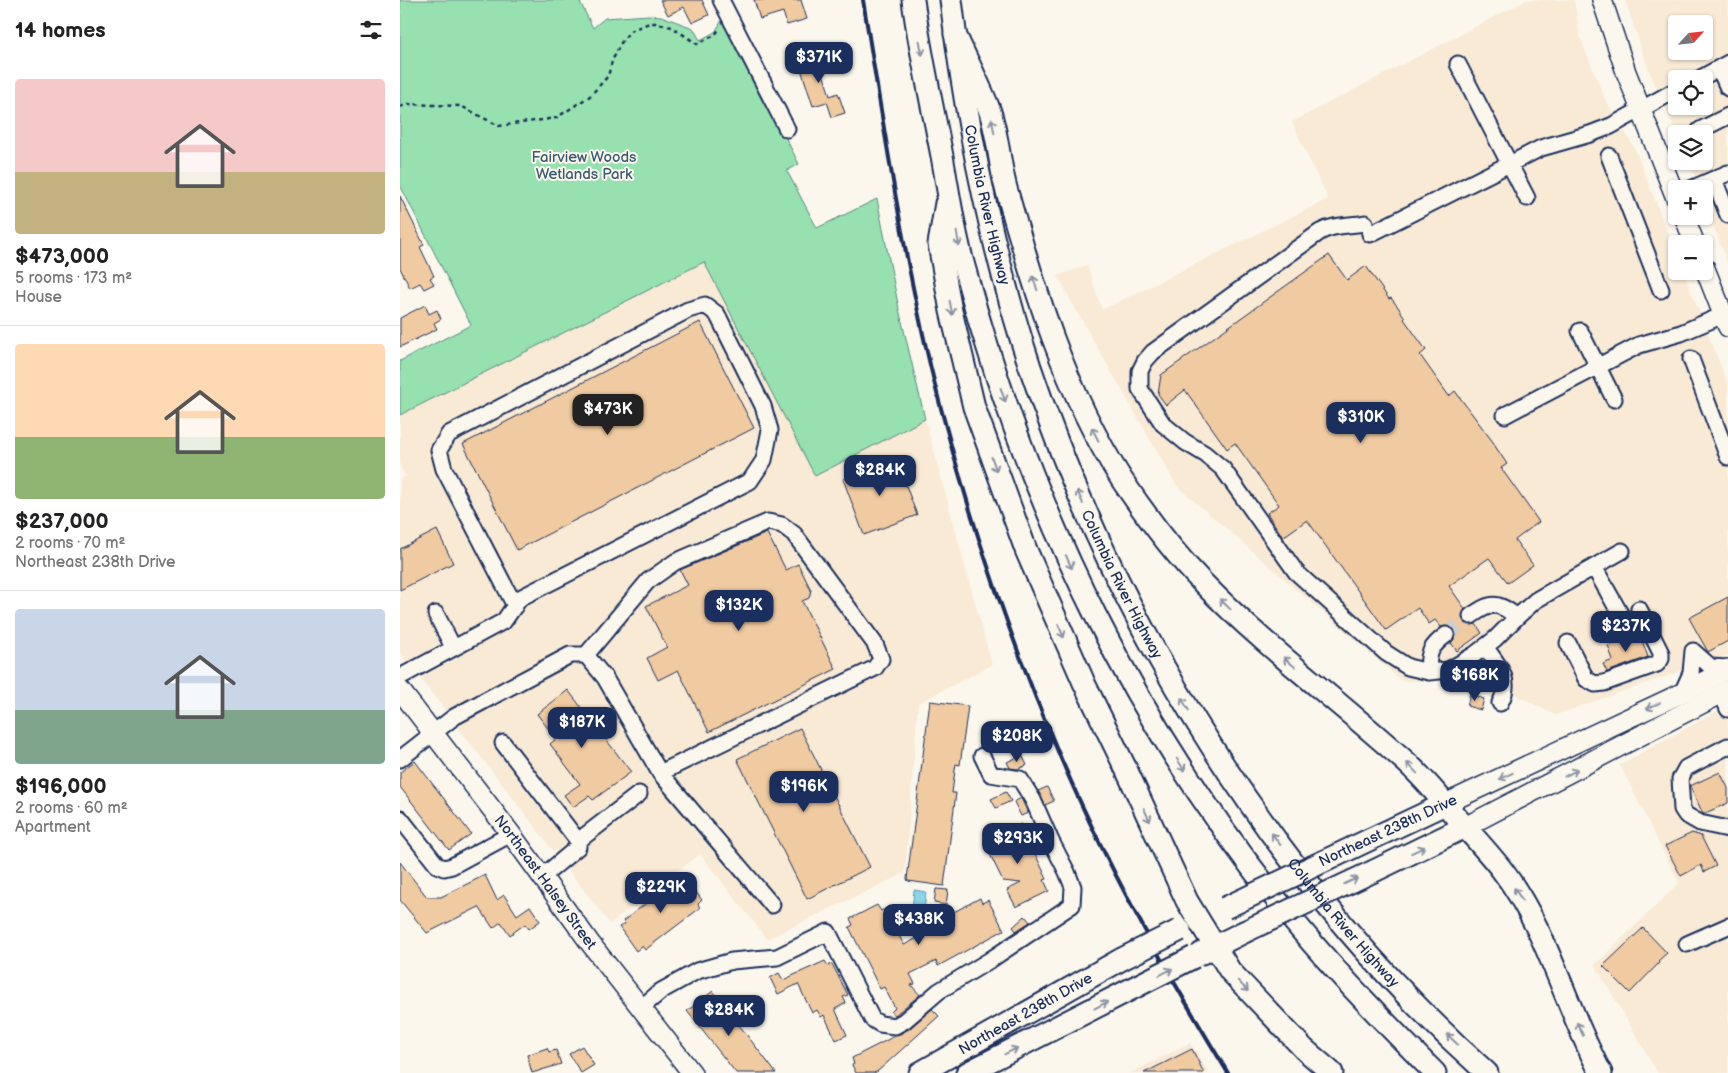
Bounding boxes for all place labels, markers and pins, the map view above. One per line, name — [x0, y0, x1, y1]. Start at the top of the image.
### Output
pin: $371K — [784, 42, 854, 84]
pin: $473K — [573, 394, 643, 436]
pin: $310K — [1326, 402, 1396, 444]
pin: $284K — [845, 454, 915, 497]
pin: $132K — [704, 590, 774, 632]
pin: $237K — [1591, 610, 1661, 653]
pin: $168K — [1440, 660, 1510, 702]
pin: $187K — [547, 706, 617, 749]
pin: $208K — [982, 720, 1052, 763]
pin: $196K — [769, 770, 839, 813]
pin: $293K — [983, 822, 1053, 865]
pin: $229K — [626, 872, 696, 914]
pin: $438K — [884, 904, 954, 946]
pin: $284K — [694, 994, 764, 1037]

